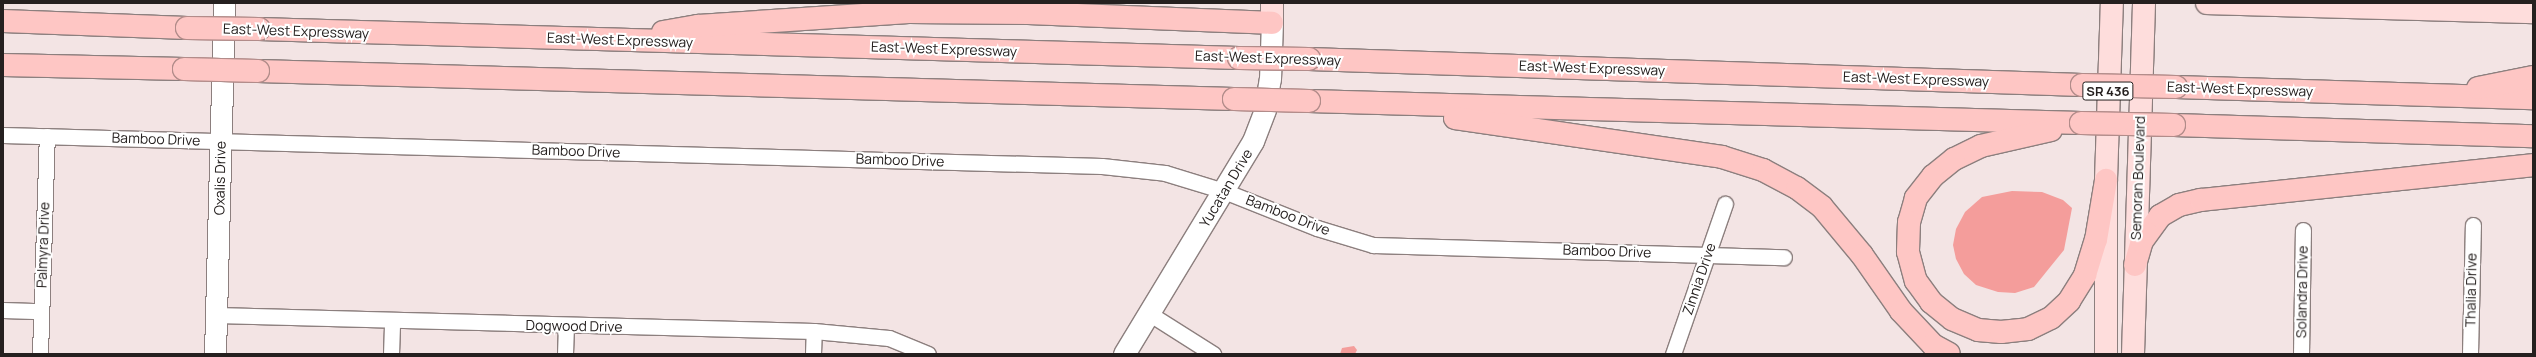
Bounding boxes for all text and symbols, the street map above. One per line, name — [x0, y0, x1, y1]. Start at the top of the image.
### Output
street label: East-West Expressway — [223, 20, 369, 42]
street label: East-West Expressway — [547, 29, 693, 51]
street label: East-West Expressway — [871, 38, 1017, 60]
street label: East-West Expressway — [1195, 47, 1341, 69]
street label: East-West Expressway — [1519, 57, 1665, 79]
street label: East-West Expressway — [1843, 68, 1989, 90]
street label: East-West Expressway — [2167, 78, 2313, 100]
road number: SR 436 — [2082, 80, 2134, 102]
street label: Semoran Boulevard — [2127, 116, 2149, 240]
street label: Bamboo Drive — [111, 129, 201, 149]
street label: Oxalis Drive — [211, 141, 229, 215]
street label: Bamboo Drive — [531, 141, 621, 161]
street label: Yucatan Drive — [1196, 146, 1256, 230]
street label: Bamboo Drive — [855, 150, 945, 170]
street label: Bamboo Drive — [1244, 191, 1332, 239]
street label: Palmyra Drive — [33, 202, 53, 288]
street label: Bamboo Drive — [1562, 241, 1652, 261]
street label: Zinnia Drive — [1679, 241, 1719, 317]
street label: Solandra Drive — [2293, 246, 2311, 338]
street label: Thalia Drive — [2462, 253, 2480, 327]
street label: Dogwood Drive — [525, 317, 623, 335]

